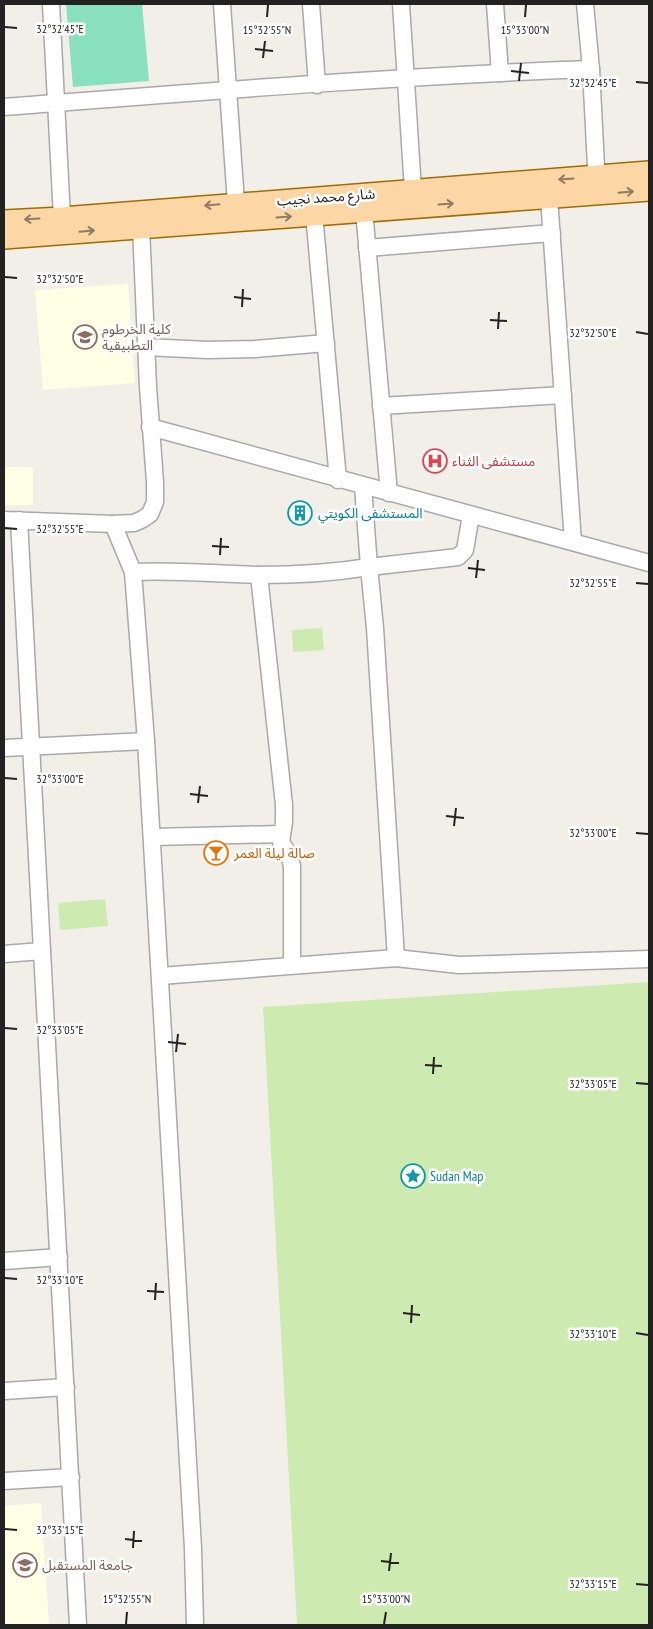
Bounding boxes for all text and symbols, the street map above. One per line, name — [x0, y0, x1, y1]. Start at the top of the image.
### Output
text: 32°32'45"E — [36, 21, 84, 36]
text: 15°32'55"N — [243, 22, 291, 37]
text: 15°33'00"N — [501, 22, 549, 37]
text: 32°32'45"E — [569, 75, 617, 90]
one-way arrow — [558, 174, 574, 183]
street label: شارع محمد نجيب — [276, 185, 376, 211]
one-way arrow — [618, 187, 634, 197]
one-way arrow — [204, 200, 220, 210]
one-way arrow — [438, 200, 454, 209]
one-way arrow — [276, 212, 292, 221]
one-way arrow — [25, 215, 41, 224]
one-way arrow — [79, 227, 95, 236]
text: 32°32'50"E — [36, 271, 84, 286]
place label: كلية الخرطوم التطبيقية — [102, 320, 171, 354]
school or university icon: كلية الخرطوم التطبيقية — [72, 324, 98, 350]
text: 32°32'50"E — [569, 325, 617, 340]
hospital icon: مستشفى الثناء — [422, 448, 448, 474]
place label: مستشفى الثناء — [452, 452, 535, 470]
building icon: المستشفى الكويتي — [287, 500, 313, 526]
place label: المستشفى الكويتي — [318, 504, 423, 524]
text: 32°32'55"E — [36, 521, 84, 536]
text: 32°32'55"E — [569, 575, 617, 590]
text: 32°33'00"E — [36, 771, 84, 786]
text: 32°33'00"E — [569, 825, 617, 840]
bar icon: صالة ليلة العمر — [203, 840, 229, 866]
place label: صالة ليلة العمر — [233, 844, 315, 862]
text: 32°33'05"E — [36, 1022, 84, 1037]
text: 32°33'05"E — [569, 1076, 617, 1091]
place icon: Sudan Map — [400, 1163, 426, 1189]
place label: Sudan Map — [430, 1167, 483, 1185]
text: 32°33'10"E — [36, 1272, 84, 1287]
text: 32°33'10"E — [569, 1326, 617, 1341]
text: 32°33'15"E — [36, 1522, 84, 1537]
school or university icon: جامعة المستقبل — [12, 1552, 38, 1578]
place label: جامعة المستقبل — [42, 1556, 133, 1574]
text: 32°33'15"E — [569, 1576, 617, 1591]
text: 15°32'55"N — [103, 1591, 151, 1606]
text: 15°33'00"N — [362, 1591, 410, 1606]

